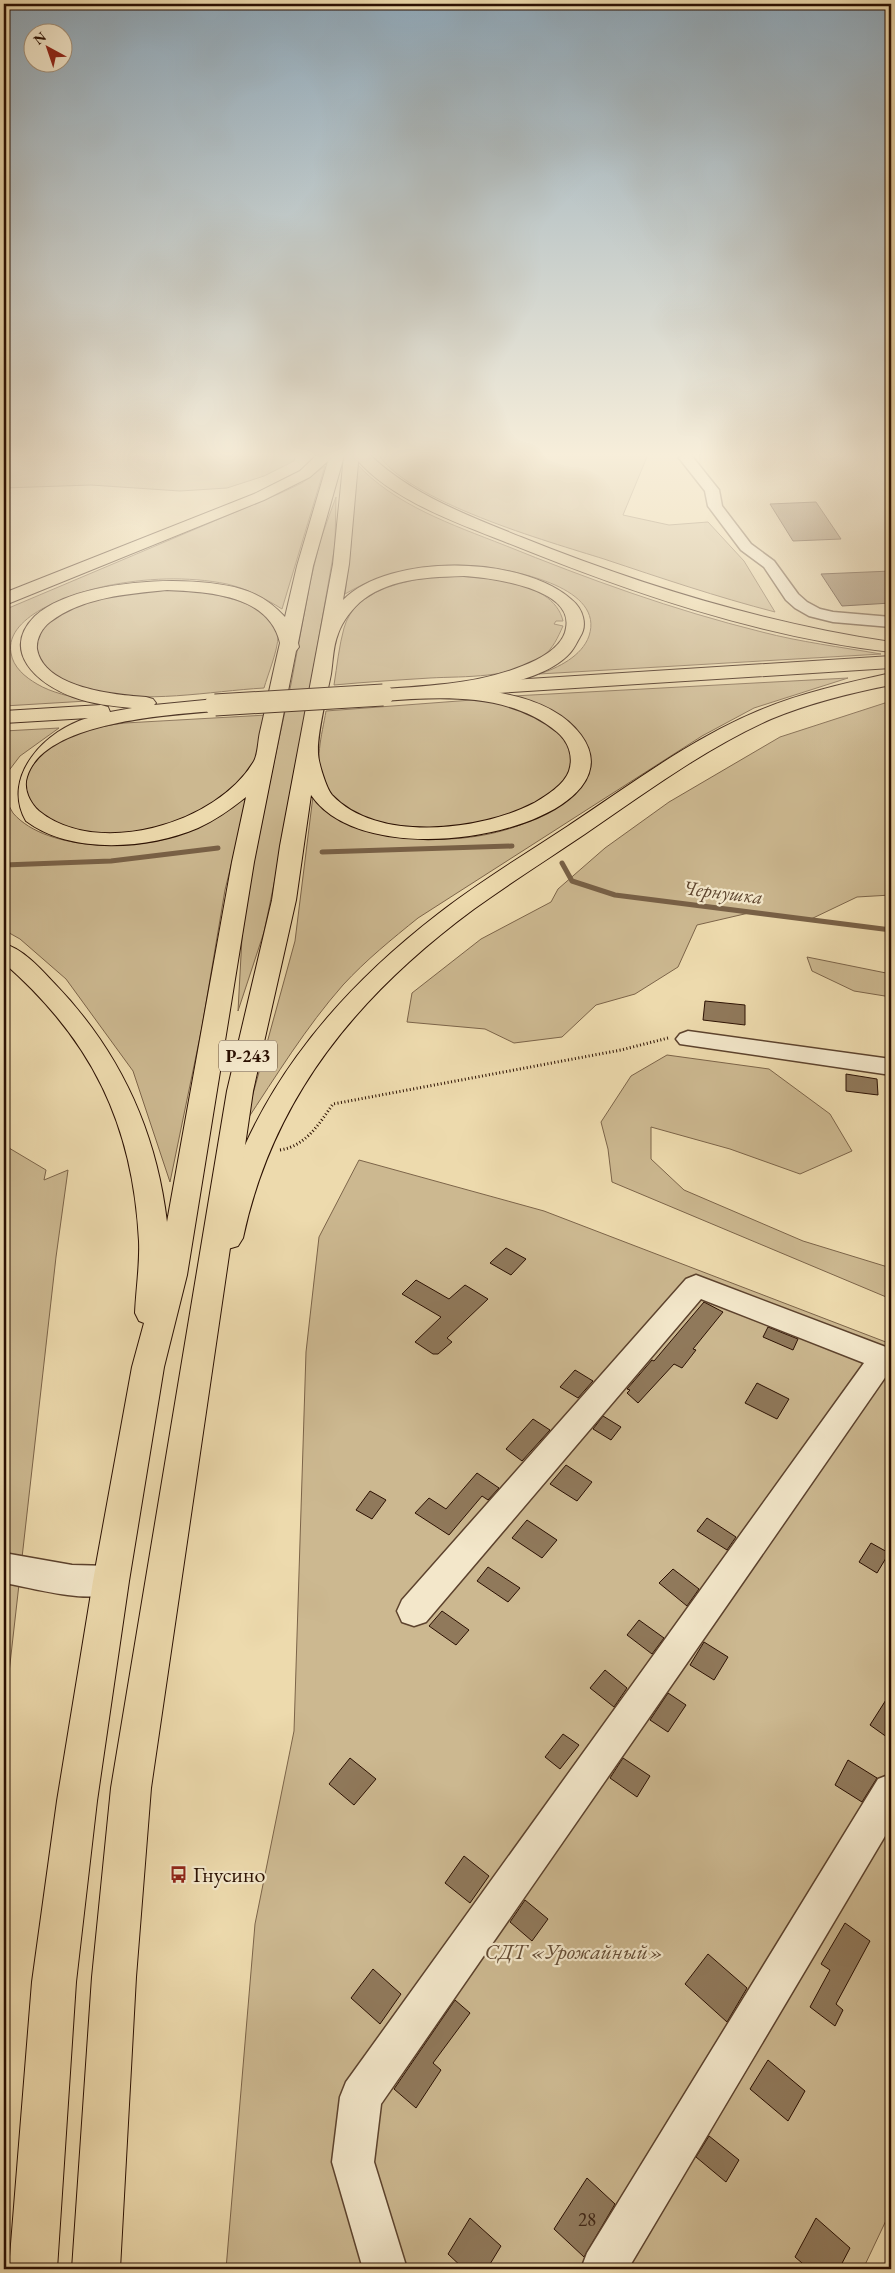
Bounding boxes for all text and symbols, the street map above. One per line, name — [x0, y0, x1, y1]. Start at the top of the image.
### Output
north arrow — [22, 22, 72, 72]
text: N — [30, 27, 50, 49]
water label: Чернушка — [682, 874, 764, 910]
road number: Р-243 — [219, 1040, 277, 1072]
place label: Гнусино — [193, 1860, 265, 1889]
bus stop icon: Гнусино — [169, 1864, 189, 1884]
park label: СДТ «Урожайный» — [485, 1937, 663, 1966]
house number: 28 — [578, 2207, 596, 2232]

